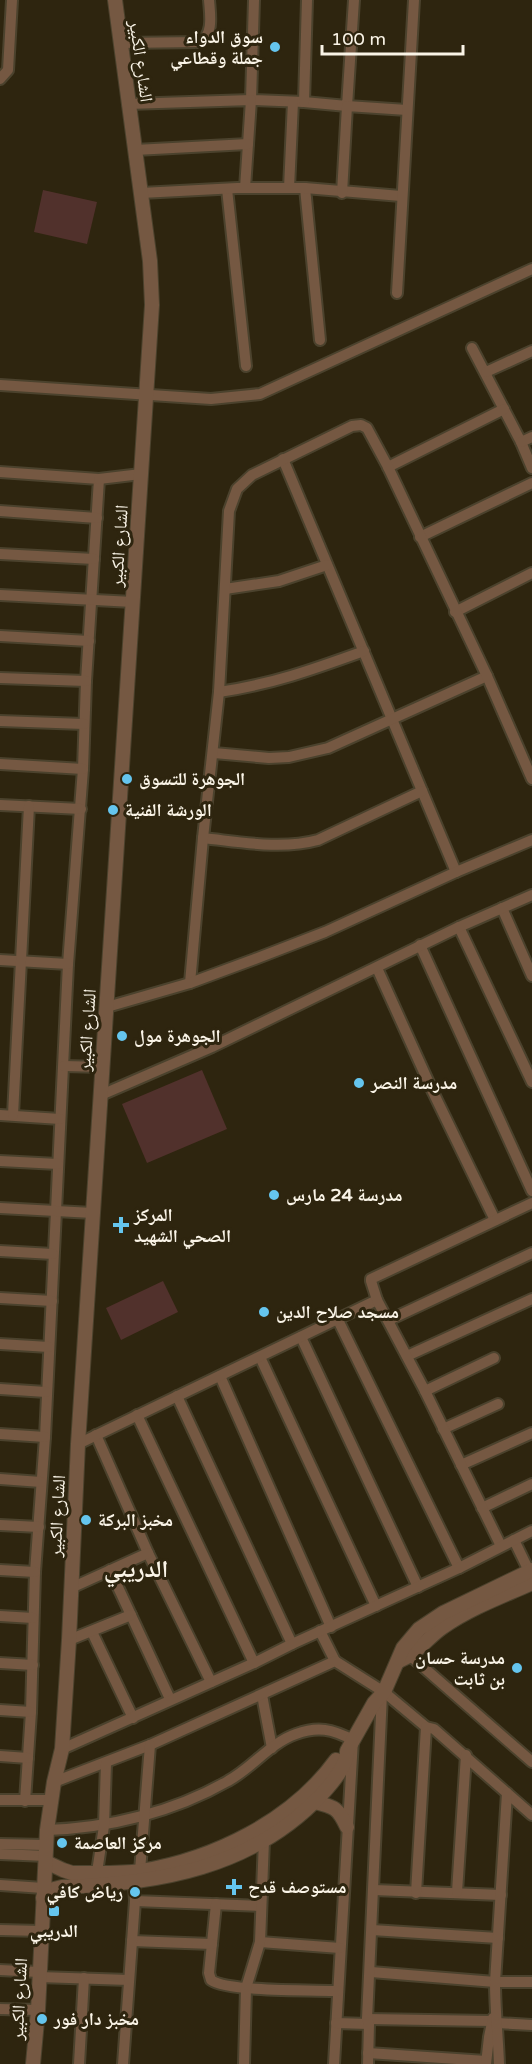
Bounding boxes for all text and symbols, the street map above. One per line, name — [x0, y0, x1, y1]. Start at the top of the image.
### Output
street label: الشارع الكبير — [124, 18, 158, 103]
scale bar — [322, 18, 463, 56]
place label: سوق الدواء جملة وقطاعي — [170, 26, 263, 72]
text: 100 m — [331, 28, 386, 50]
marker: سوق الدواء جملة وقطاعي — [268, 40, 282, 54]
street label: الشارع الكبير — [105, 504, 133, 589]
place label: الجوهرة للتسوق — [139, 768, 245, 790]
marker: الجوهرة للتسوق — [120, 772, 134, 786]
place label: الورشة الفنية — [125, 799, 212, 821]
marker: الورشة الفنية — [106, 803, 120, 817]
street label: الشارع الكبير — [73, 988, 101, 1073]
place label: الجوهرة مول — [134, 1025, 221, 1047]
marker: الجوهرة مول — [115, 1029, 129, 1043]
place label: مدرسة النصر — [370, 1072, 457, 1094]
marker: مدرسة النصر — [352, 1076, 366, 1090]
place label: مدرسة 24 مارس — [286, 1184, 403, 1206]
marker: مدرسة 24 مارس — [267, 1188, 281, 1202]
place label: المركز الصحي الشهيد — [133, 1204, 231, 1250]
marker: المركز الصحي الشهيد — [112, 1216, 130, 1234]
place label: مسجد صلاح الدين — [276, 1301, 399, 1323]
marker: مسجد صلاح الدين — [257, 1305, 271, 1319]
street label: الشارع الكبير — [44, 1474, 70, 1559]
place label: مخبز البركة — [98, 1509, 173, 1531]
marker: مخبز البركة — [79, 1513, 93, 1527]
district label: الدريبي — [104, 1555, 168, 1588]
place label: مدرسة حسان بن ثابت — [415, 1647, 505, 1690]
marker: مدرسة حسان بن ثابت — [510, 1661, 524, 1675]
place label: مركز العاصمة — [74, 1832, 162, 1854]
marker: مركز العاصمة — [55, 1836, 69, 1850]
place label: مستوصف قدح — [248, 1876, 347, 1898]
marker: مستوصف قدح — [225, 1878, 243, 1896]
place label: رياض كافي — [47, 1881, 123, 1906]
marker: رياض كافي — [128, 1885, 142, 1899]
marker: الدريبي — [47, 1904, 61, 1918]
place label: الدريبي — [30, 1920, 78, 1945]
street label: الشارع الكبير — [6, 1957, 32, 2042]
place label: مخبز دار فور — [53, 2008, 139, 2030]
marker: مخبز دار فور — [35, 2012, 49, 2026]

